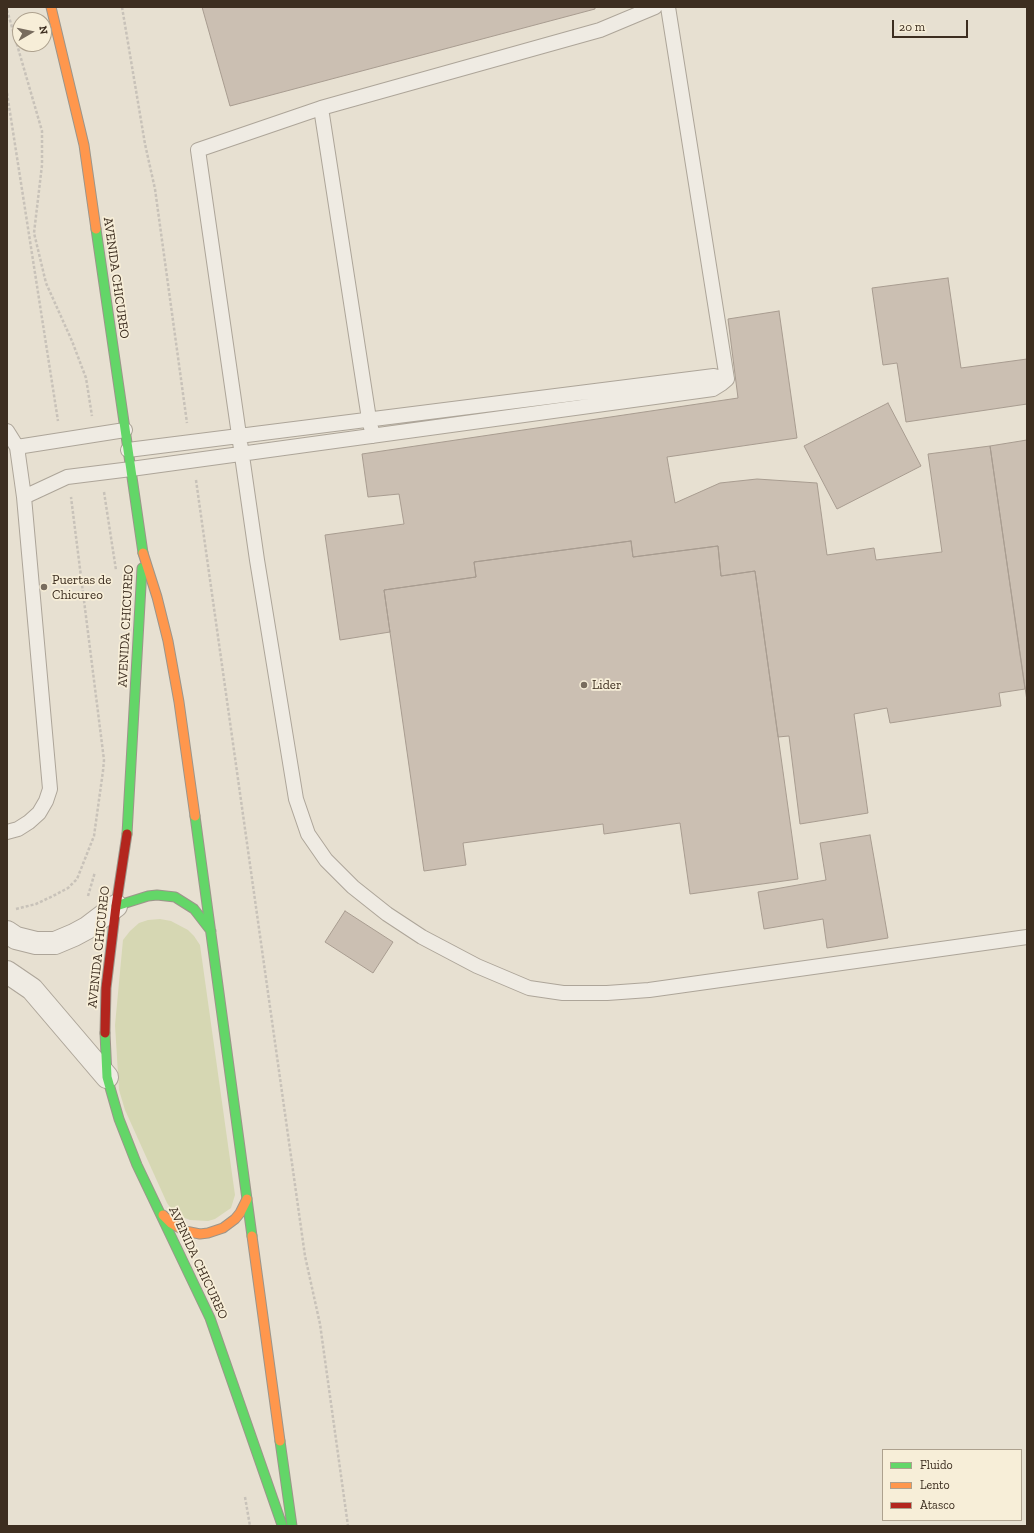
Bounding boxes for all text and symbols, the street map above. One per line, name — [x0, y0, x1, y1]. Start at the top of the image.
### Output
north arrow — [12, 12, 52, 52]
scale bar — [894, 12, 970, 38]
text: 20 m — [899, 20, 925, 34]
text: N — [36, 25, 50, 35]
street label: AVENIDA CHICUREO — [100, 216, 132, 340]
street label: AVENIDA CHICUREO — [115, 564, 137, 688]
place label: Puertas de Chicureo — [52, 572, 111, 603]
marker: Puertas de Chicureo — [39, 582, 49, 592]
place label: Lider — [592, 677, 621, 693]
marker: Lider — [579, 680, 589, 690]
street label: AVENIDA CHICUREO — [85, 885, 113, 1009]
street label: AVENIDA CHICUREO — [165, 1204, 231, 1322]
legend — [882, 1449, 1022, 1521]
text: Fluido — [920, 1458, 953, 1472]
text: Lento — [920, 1478, 950, 1492]
text: Atasco — [920, 1498, 955, 1512]

